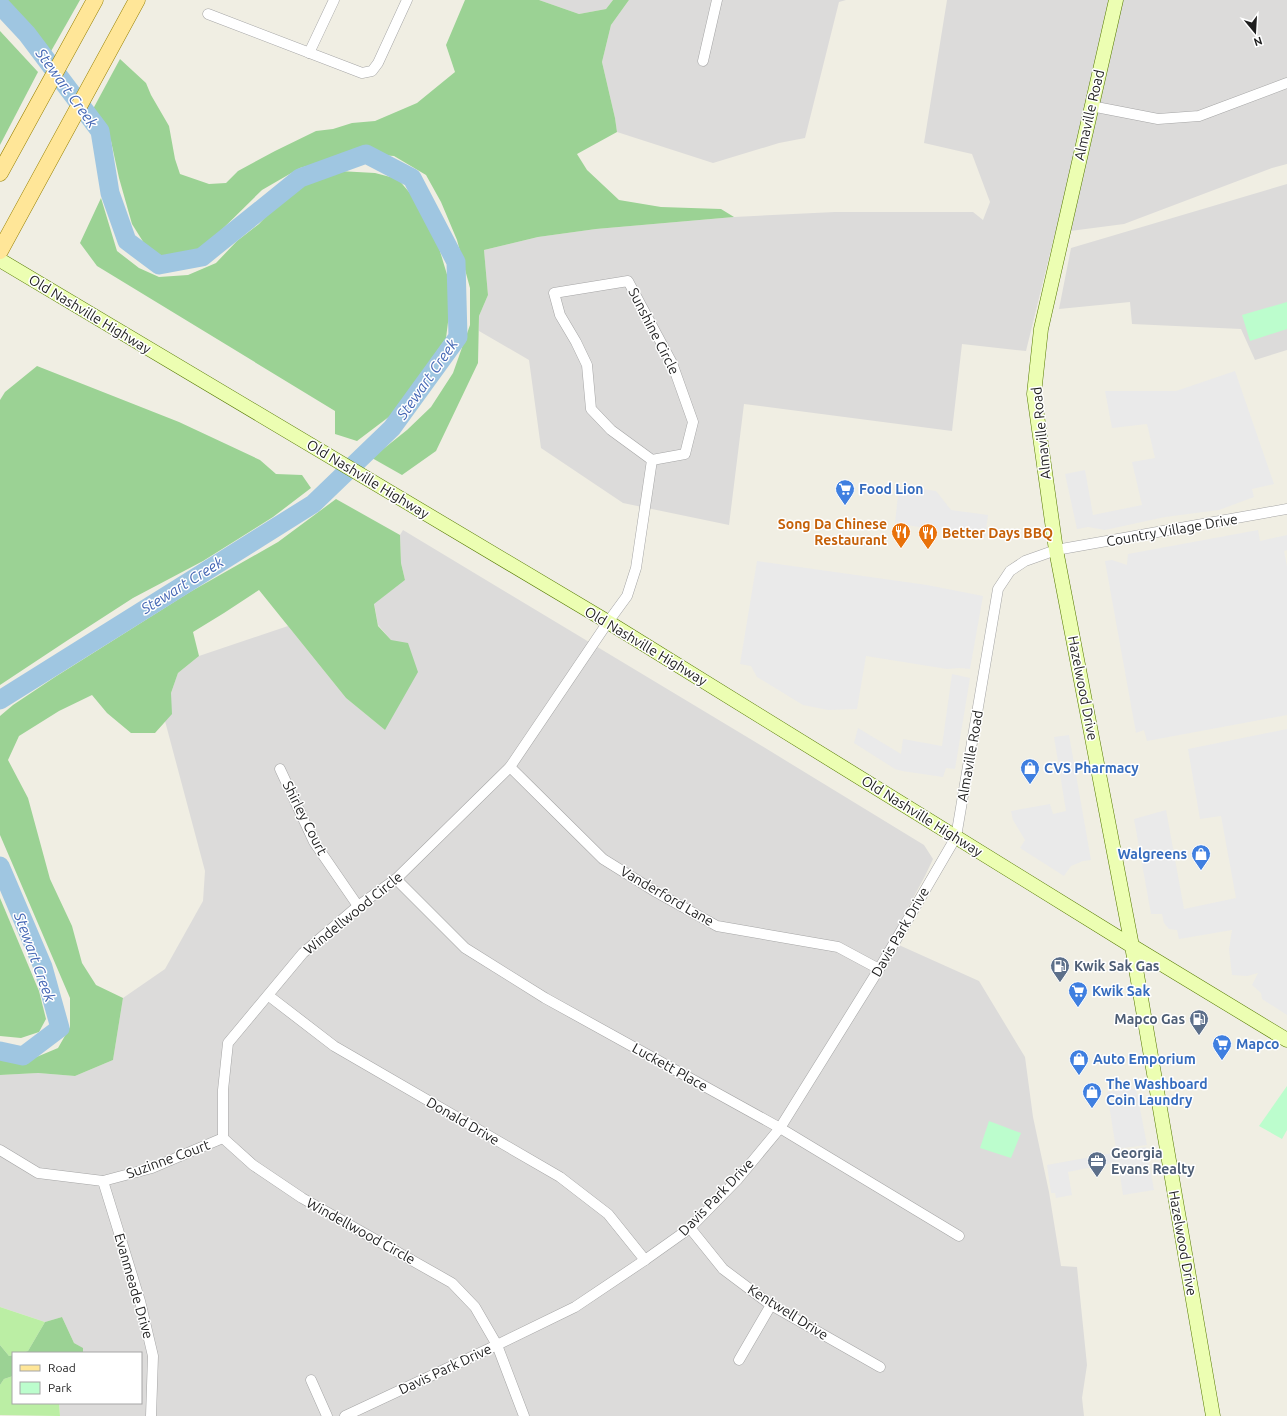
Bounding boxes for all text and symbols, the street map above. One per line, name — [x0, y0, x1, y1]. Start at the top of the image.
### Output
north arrow — [1235, 12, 1275, 52]
text: N — [1252, 35, 1264, 48]
water label: Stewart Creek — [32, 44, 102, 131]
street label: Almaville Road — [1071, 68, 1107, 162]
street label: Old Nashville Highway — [26, 271, 154, 357]
street label: Sunshine Circle — [625, 285, 683, 377]
water label: Stewart Creek — [393, 335, 461, 423]
street label: Almaville Road — [1028, 386, 1054, 480]
street label: Old Nashville Highway — [304, 436, 432, 522]
supermarket icon: Food Lion — [834, 478, 856, 506]
place label: Food Lion — [859, 481, 924, 497]
street label: Country Village Drive — [1105, 511, 1239, 549]
place label: Song Da Chinese Restaurant — [778, 516, 887, 548]
restaurant icon: Song Da Chinese Restaurant — [890, 521, 912, 549]
restaurant icon: Better Days BBQ — [917, 522, 939, 550]
place label: Better Days BBQ — [942, 525, 1053, 541]
water label: Stewart Creek — [137, 553, 226, 618]
street label: Old Nashville Highway — [582, 603, 710, 689]
street label: Hazelwood Drive — [1065, 634, 1101, 742]
street label: Almaville Road — [954, 709, 986, 803]
shop icon: CVS Pharmacy — [1019, 757, 1041, 785]
place label: CVS Pharmacy — [1044, 760, 1139, 776]
street label: Old Nashville Highway — [859, 772, 986, 860]
street label: Shirley Court — [279, 778, 331, 858]
shop icon: Walgreens — [1190, 843, 1212, 871]
place label: Walgreens — [1118, 846, 1187, 862]
street label: Vanderford Lane — [617, 863, 717, 929]
street label: Windellwood Circle — [301, 868, 405, 958]
street label: Davis Park Drive — [868, 884, 932, 980]
water label: Stewart Creek — [11, 909, 59, 1004]
fuel station icon: Kwik Sak Gas — [1049, 955, 1071, 983]
place label: Kwik Sak Gas — [1074, 958, 1160, 974]
supermarket icon: Kwik Sak — [1067, 980, 1089, 1008]
place label: Kwik Sak — [1092, 983, 1150, 999]
fuel station icon: Mapco Gas — [1188, 1008, 1210, 1036]
place label: Mapco Gas — [1114, 1011, 1185, 1027]
supermarket icon: Mapco — [1211, 1033, 1233, 1061]
place label: Mapco — [1236, 1036, 1279, 1052]
street label: Luckett Place — [629, 1040, 711, 1094]
shop icon: Auto Emporium — [1068, 1048, 1090, 1076]
place label: Auto Emporium — [1093, 1051, 1196, 1067]
place label: The Washboard Coin Laundry — [1106, 1076, 1208, 1108]
shop icon: The Washboard Coin Laundry — [1081, 1081, 1103, 1109]
street label: Donald Drive — [424, 1094, 502, 1148]
street label: Suzinne Court — [124, 1136, 212, 1182]
place label: Georgia Evans Realty — [1111, 1145, 1195, 1177]
office icon: Georgia Evans Realty — [1086, 1150, 1108, 1178]
street label: Davis Park Drive — [675, 1155, 757, 1239]
street label: Hazelwood Drive — [1166, 1189, 1200, 1297]
street label: Windellwood Circle — [304, 1195, 418, 1267]
street label: Evanmeade Drive — [111, 1231, 157, 1341]
street label: Kentwell Drive — [745, 1281, 831, 1343]
street label: Davis Park Drive — [396, 1340, 494, 1398]
legend — [12, 1352, 142, 1404]
text: Road — [48, 1361, 76, 1374]
text: Park — [48, 1381, 72, 1394]

